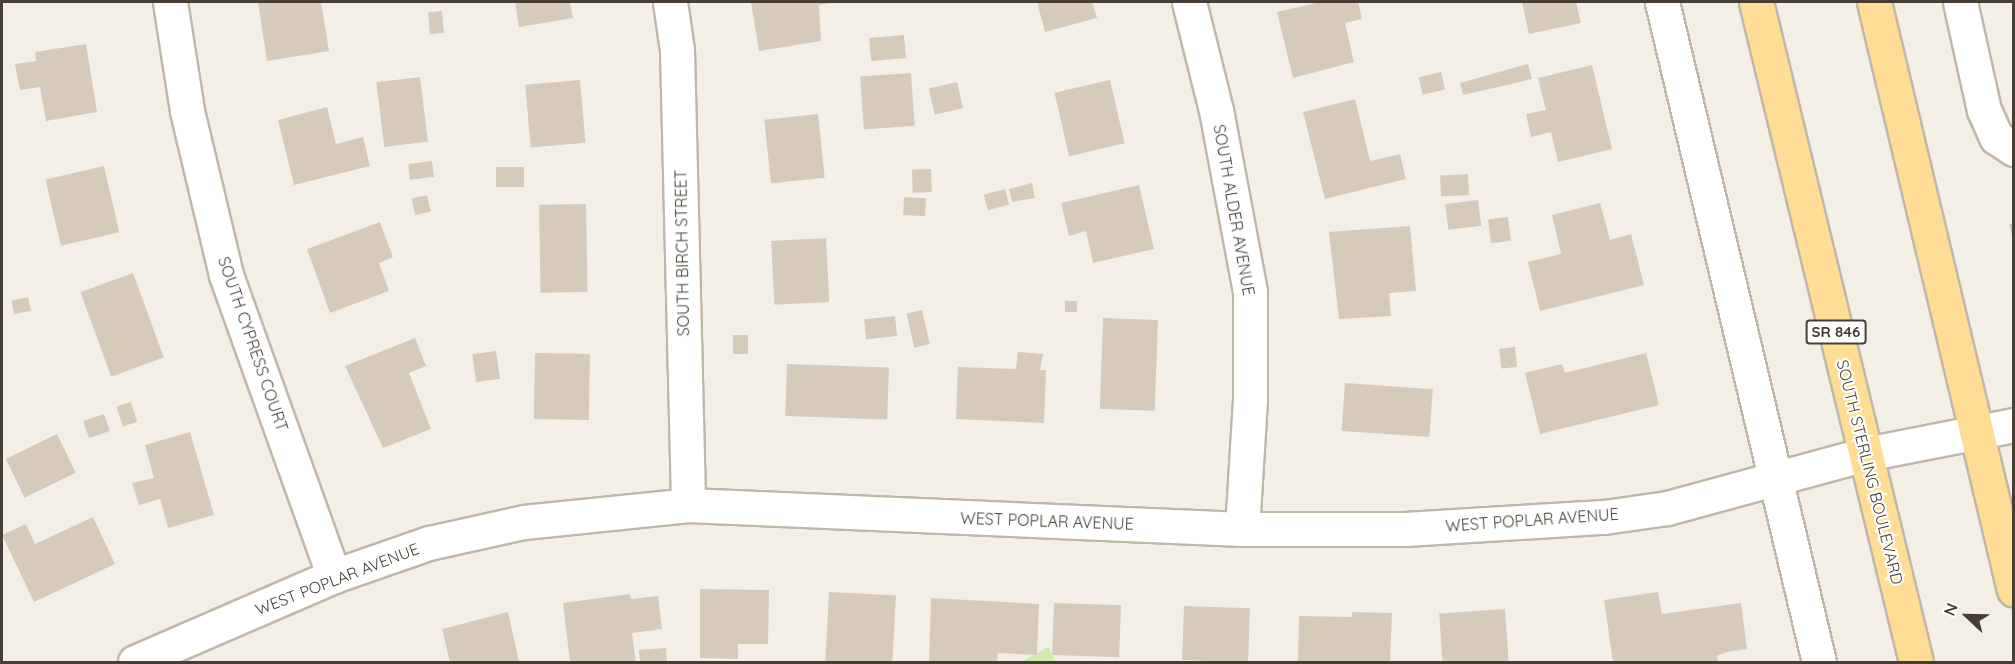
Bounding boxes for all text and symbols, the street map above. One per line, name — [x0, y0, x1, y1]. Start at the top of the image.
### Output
street label: SOUTH ALDER AVENUE — [1209, 123, 1259, 297]
street label: SOUTH BIRCH STREET — [671, 169, 693, 337]
street label: SOUTH CYPRESS COURT — [214, 254, 292, 434]
road number: SR 846 — [1804, 320, 1868, 344]
street label: SOUTH STERLING BOULEVARD — [1833, 358, 1907, 586]
street label: WEST POPLAR AVENUE — [1445, 504, 1619, 536]
street label: WEST POPLAR AVENUE — [960, 508, 1134, 534]
street label: WEST POPLAR AVENUE — [253, 539, 421, 619]
north arrow — [1937, 586, 1997, 646]
text: N — [1939, 600, 1962, 618]

